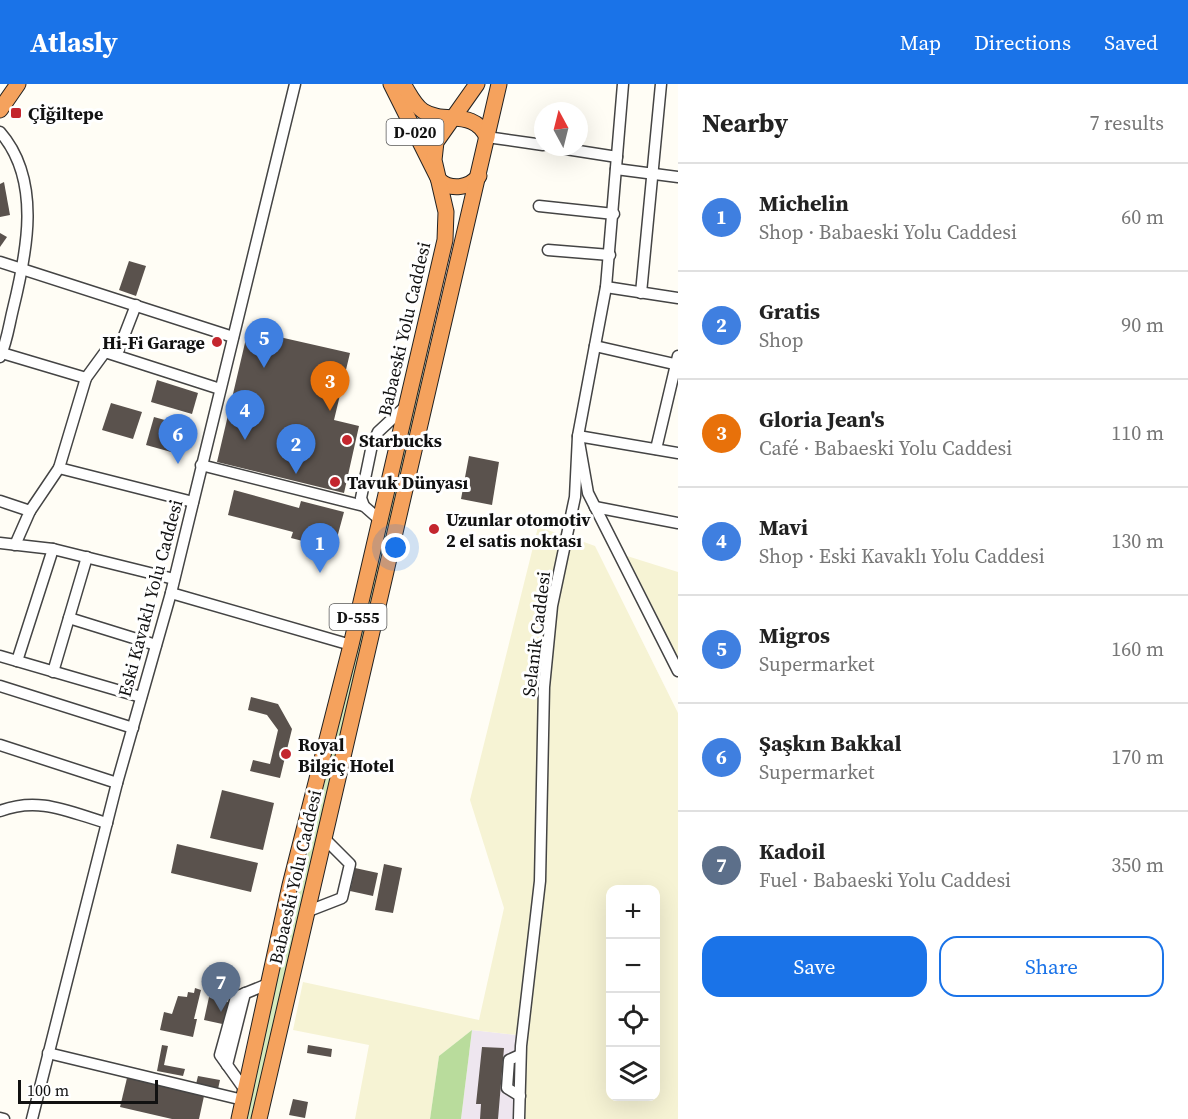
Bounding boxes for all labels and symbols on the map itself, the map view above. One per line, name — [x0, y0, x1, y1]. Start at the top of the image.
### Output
place label: Çİğiltepe — [28, 101, 103, 126]
north arrow — [534, 102, 588, 156]
marker: Çİğiltepe — [9, 106, 23, 120]
road number: D-020 — [386, 119, 444, 145]
street label: Babaeski Yolu Caddesi — [372, 239, 436, 419]
pin: 5 — [244, 318, 284, 368]
place label: Hi-Fi Garage — [102, 330, 205, 355]
marker: Hi-Fi Garage — [210, 335, 224, 349]
pin: 3 — [310, 362, 350, 411]
pin: 4 — [226, 390, 264, 440]
pin: 6 — [158, 414, 198, 464]
pin: 2 — [276, 424, 316, 474]
place label: Starbucks — [359, 428, 442, 453]
marker: Starbucks — [340, 433, 354, 447]
place label: Tavuk Dünyası — [347, 470, 469, 495]
marker: Tavuk Dünyası — [328, 475, 342, 489]
street label: Eski Kavaklı Yolu Caddesi — [112, 497, 188, 699]
place label: Uzunlar otomotiv 2 el satis noktası — [446, 507, 591, 553]
marker: Uzunlar otomotiv 2 el satis noktası — [427, 522, 441, 536]
pin: 1 — [300, 524, 340, 573]
your location — [381, 533, 410, 562]
street label: Selanik Caddesi — [516, 570, 556, 698]
road number: D-555 — [330, 604, 386, 630]
place label: Royal Bilgiç Hotel — [298, 732, 394, 778]
marker: Royal Bilgiç Hotel — [279, 747, 293, 761]
street label: Babaeski Yolu Caddesi — [263, 787, 327, 967]
pin: 7 — [202, 962, 240, 1012]
scale bar — [18, 1077, 158, 1104]

